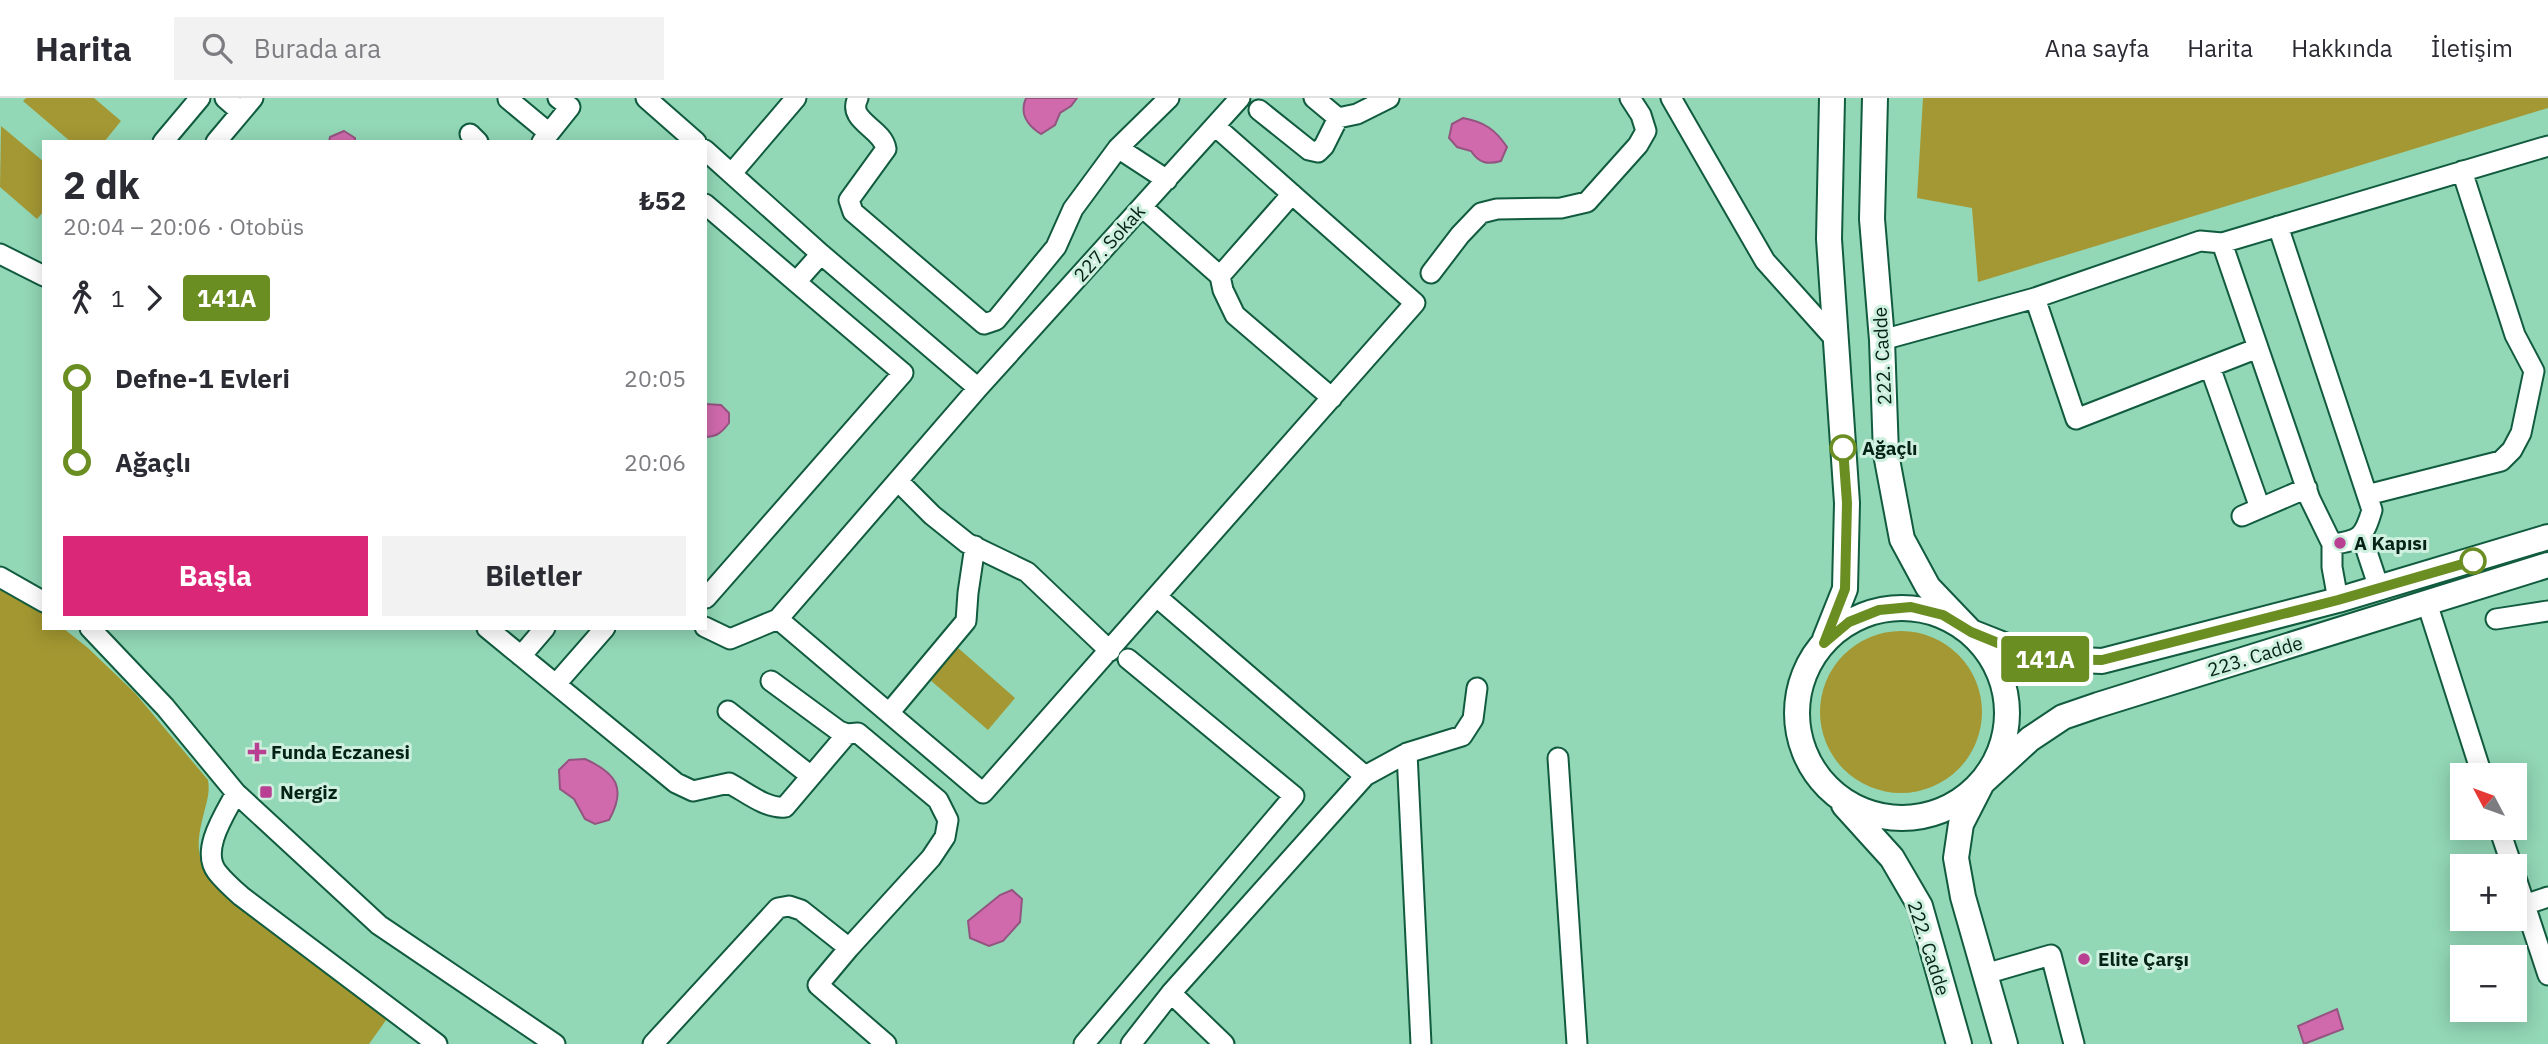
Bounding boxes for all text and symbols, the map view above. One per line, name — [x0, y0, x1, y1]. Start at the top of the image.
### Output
search box — [174, 17, 664, 80]
text: Harita — [35, 27, 132, 70]
icon: search — [198, 29, 236, 67]
text: Burada ara — [254, 31, 381, 65]
text: Ana sayfa — [2045, 32, 2149, 64]
text: Harita — [2187, 32, 2253, 64]
text: Hakkında — [2291, 32, 2393, 64]
text: İletişim — [2431, 32, 2513, 64]
text: 2 dk — [63, 160, 140, 209]
text: ₺52 — [639, 183, 686, 217]
street label: 227. Sokak — [1068, 199, 1150, 287]
text: 20:04 – 20:06 · Otobüs — [63, 211, 304, 241]
icon: walk — [63, 279, 101, 317]
icon: forward — [135, 279, 173, 317]
text: 141A — [197, 282, 256, 314]
text: 1 — [111, 283, 125, 313]
street label: 222. Cadde — [1867, 306, 1897, 406]
text: Defne-1 Evleri — [115, 361, 290, 395]
text: 20:05 — [624, 363, 686, 393]
marker: Ağaçlı — [1830, 435, 1856, 461]
place label: Ağaçlı — [1862, 436, 1917, 460]
text: Ağaçlı — [115, 445, 191, 479]
text: 20:06 — [624, 447, 686, 477]
place label: A Kapısı — [2354, 531, 2427, 555]
marker: A Kapısı — [2332, 535, 2348, 551]
button: Başla — [63, 536, 368, 616]
button: Biletler — [382, 536, 686, 616]
unlabelled marker — [2460, 548, 2486, 574]
street label: 223. Cadde — [2204, 630, 2306, 682]
line badge: 141A — [1996, 636, 2094, 682]
text: 141A — [2015, 643, 2075, 675]
place label: Funda Eczanesi — [271, 740, 410, 764]
marker: Funda Eczanesi — [249, 744, 265, 760]
north arrow — [2450, 763, 2527, 840]
map controls — [2450, 763, 2527, 1022]
place label: Nergiz — [280, 780, 338, 804]
marker: Nergiz — [258, 784, 274, 800]
button: + — [2450, 854, 2527, 931]
street label: 222. Cadde — [1902, 898, 1956, 998]
button: − — [2450, 945, 2527, 1022]
place label: Elite Çarşı — [2098, 947, 2189, 971]
marker: Elite Çarşı — [2076, 951, 2092, 967]

